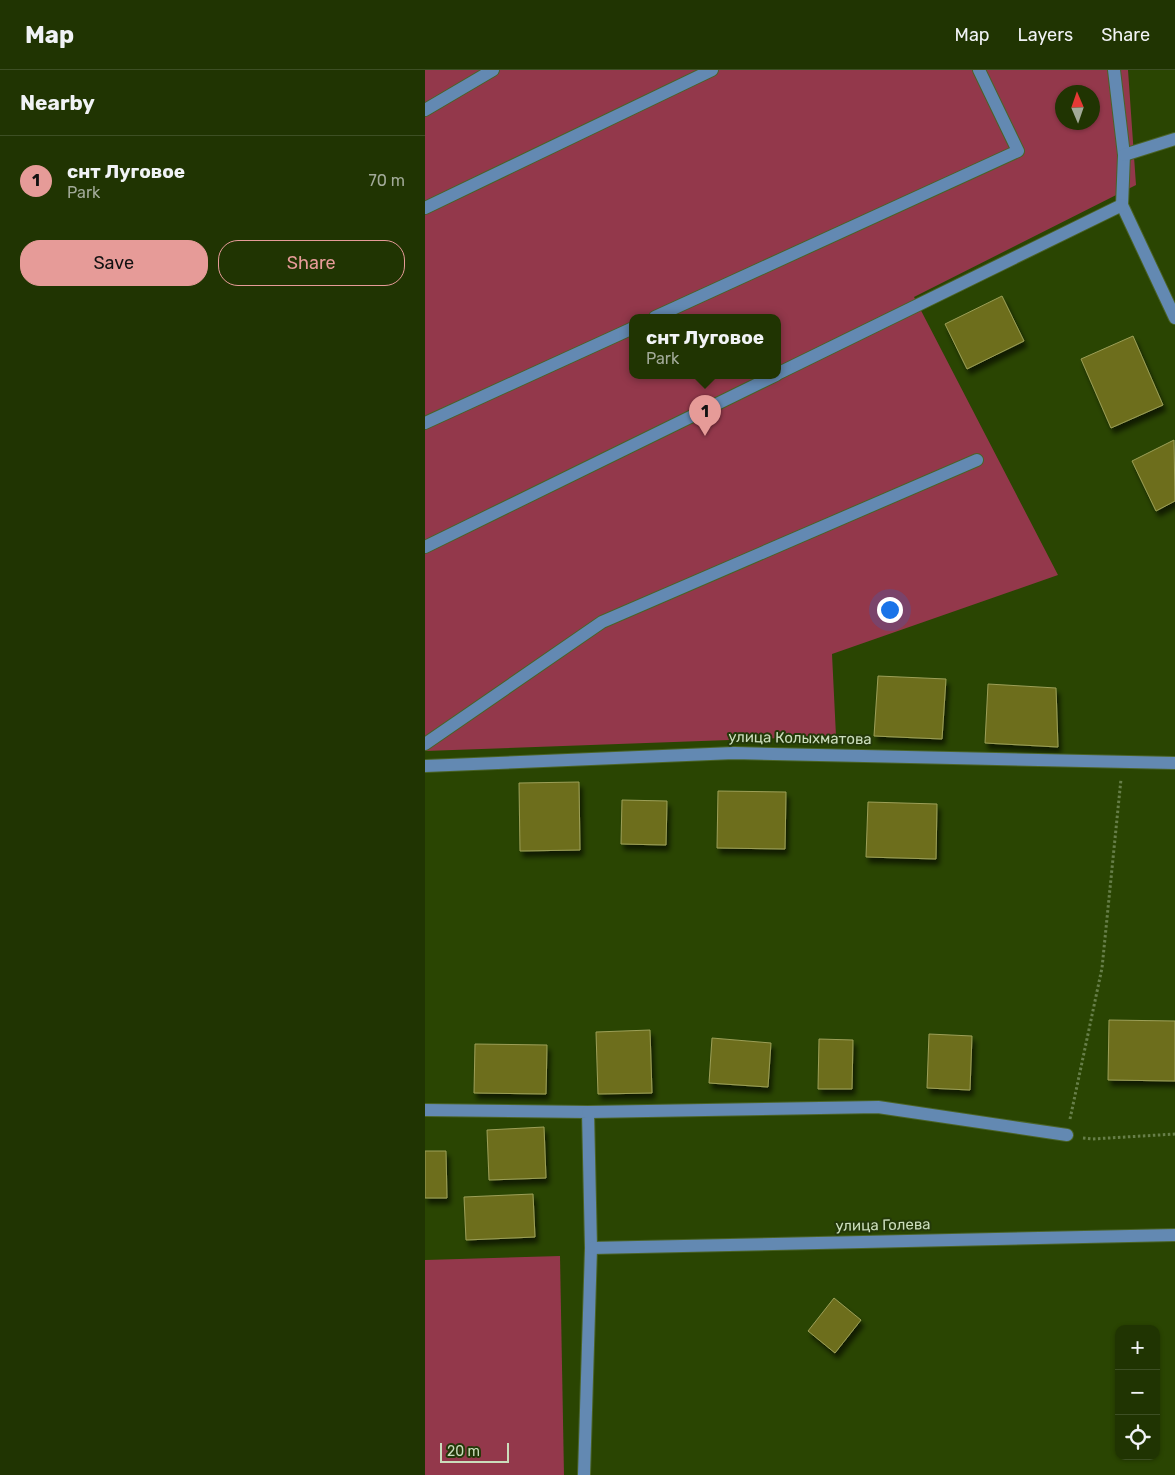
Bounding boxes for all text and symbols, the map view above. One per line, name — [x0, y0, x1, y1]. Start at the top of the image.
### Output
text: Map — [25, 21, 74, 49]
text: Map — [955, 24, 990, 46]
text: Layers — [1018, 24, 1073, 46]
text: Share — [1101, 24, 1150, 46]
north arrow — [1055, 85, 1100, 130]
text: Nearby — [20, 90, 95, 115]
text: снт Луговое — [67, 160, 185, 183]
text: 1 — [32, 171, 40, 190]
text: 70 m — [368, 171, 405, 190]
text: Park — [67, 183, 100, 202]
button: Save — [20, 240, 208, 286]
button: Share — [218, 240, 405, 286]
popup — [629, 314, 781, 379]
text: снт Луговое — [646, 326, 764, 349]
text: Park — [646, 349, 679, 368]
pin: 1 — [689, 395, 721, 436]
your location — [877, 597, 903, 623]
street label: улица Колыхматова — [728, 728, 872, 748]
street label: улица Голева — [835, 1215, 931, 1235]
map controls — [1115, 1325, 1160, 1460]
button: + — [1115, 1325, 1160, 1370]
button: − — [1115, 1370, 1160, 1415]
button: locate — [1115, 1415, 1160, 1460]
scale bar — [440, 1440, 509, 1463]
text: 20 m — [447, 1443, 480, 1460]

